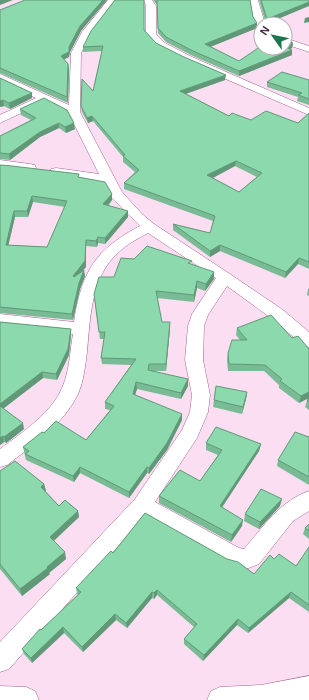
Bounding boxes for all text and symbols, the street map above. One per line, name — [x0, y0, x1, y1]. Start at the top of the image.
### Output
north arrow — [253, 16, 293, 56]
text: N — [257, 24, 272, 37]

